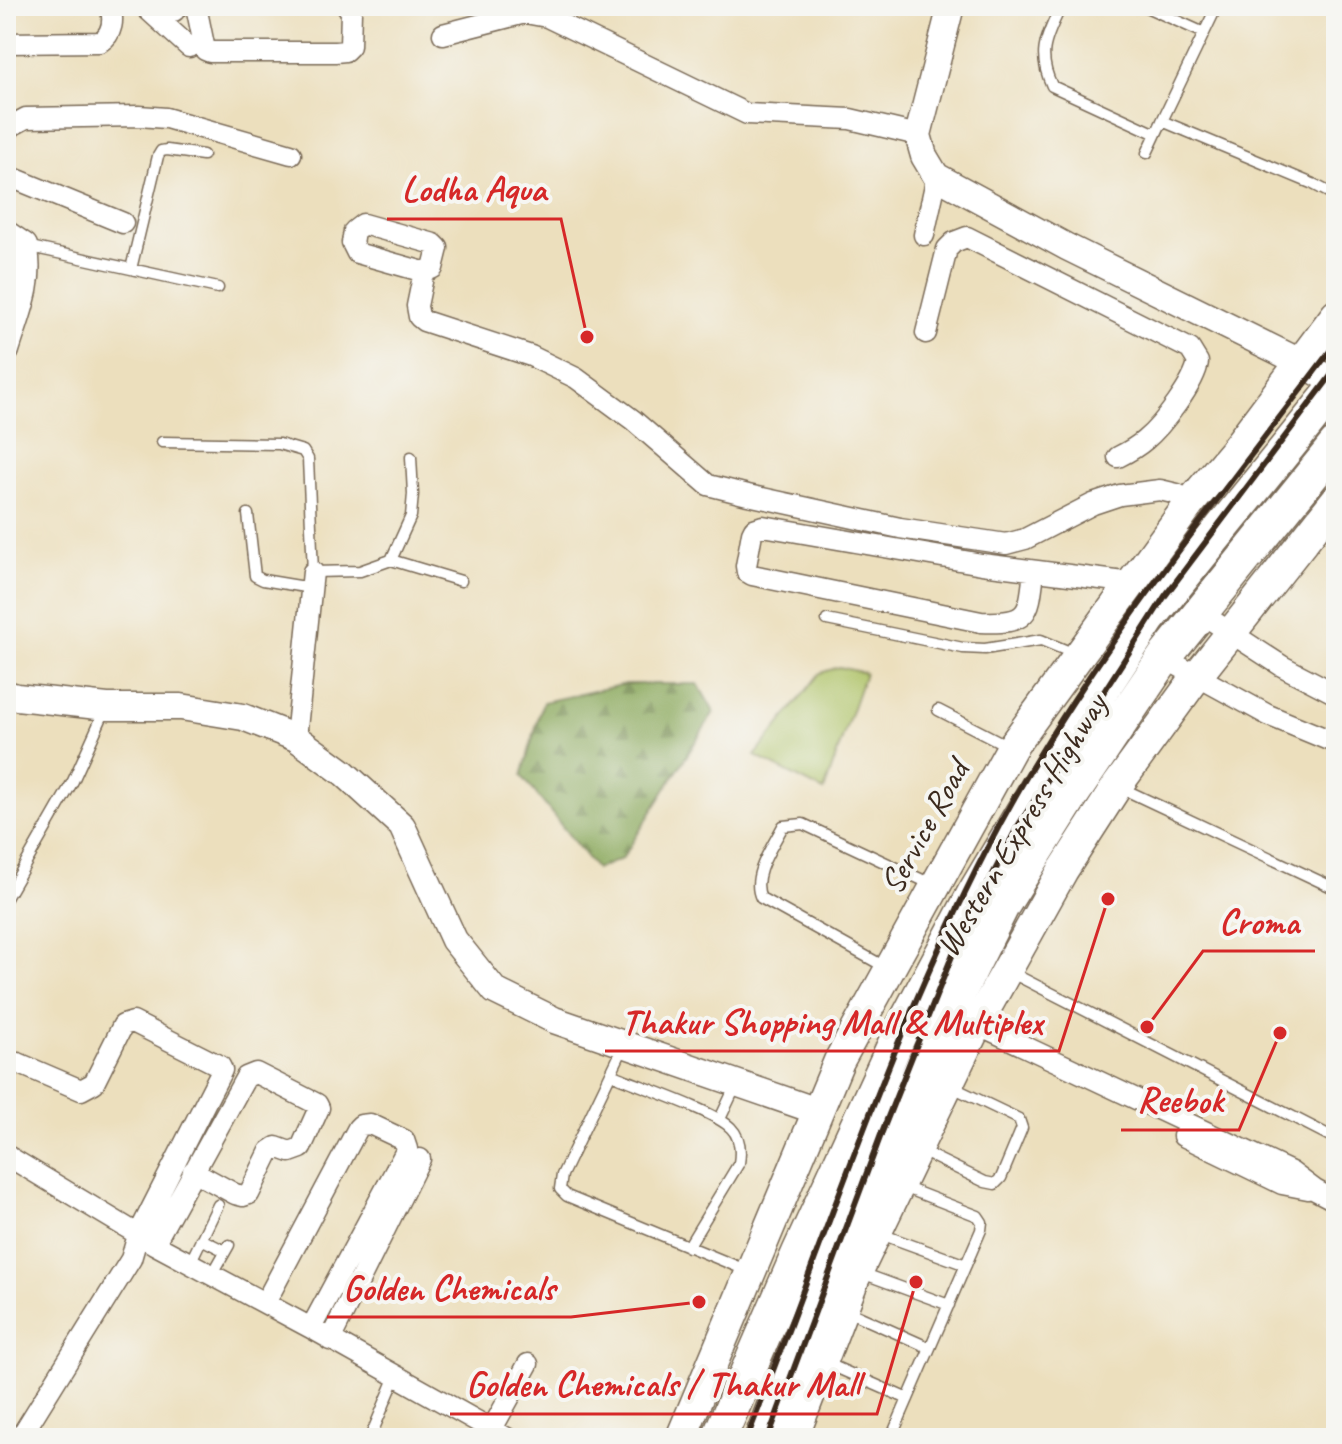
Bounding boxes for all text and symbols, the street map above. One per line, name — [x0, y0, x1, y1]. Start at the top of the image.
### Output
callout: Lodha Aqua — [387, 159, 561, 219]
text: Lodha Aqua — [402, 166, 549, 212]
street label: Western Express Highway — [926, 684, 1118, 964]
street label: Service Road — [870, 749, 980, 901]
callout: Croma — [1203, 891, 1315, 951]
text: Croma — [1219, 899, 1302, 945]
callout: Thakur Shopping Mall & Multiplex — [605, 991, 1059, 1051]
text: Thakur Shopping Mall & Multiplex — [622, 999, 1046, 1045]
callout: Reebok — [1121, 1070, 1239, 1130]
text: Reebok — [1137, 1077, 1226, 1123]
callout: Golden Chemicals — [327, 1257, 571, 1317]
text: Golden Chemicals — [343, 1265, 558, 1311]
callout: Golden Chemicals / Thakur Mall — [450, 1354, 877, 1414]
text: Golden Chemicals / Thakur Mall — [466, 1361, 867, 1407]

